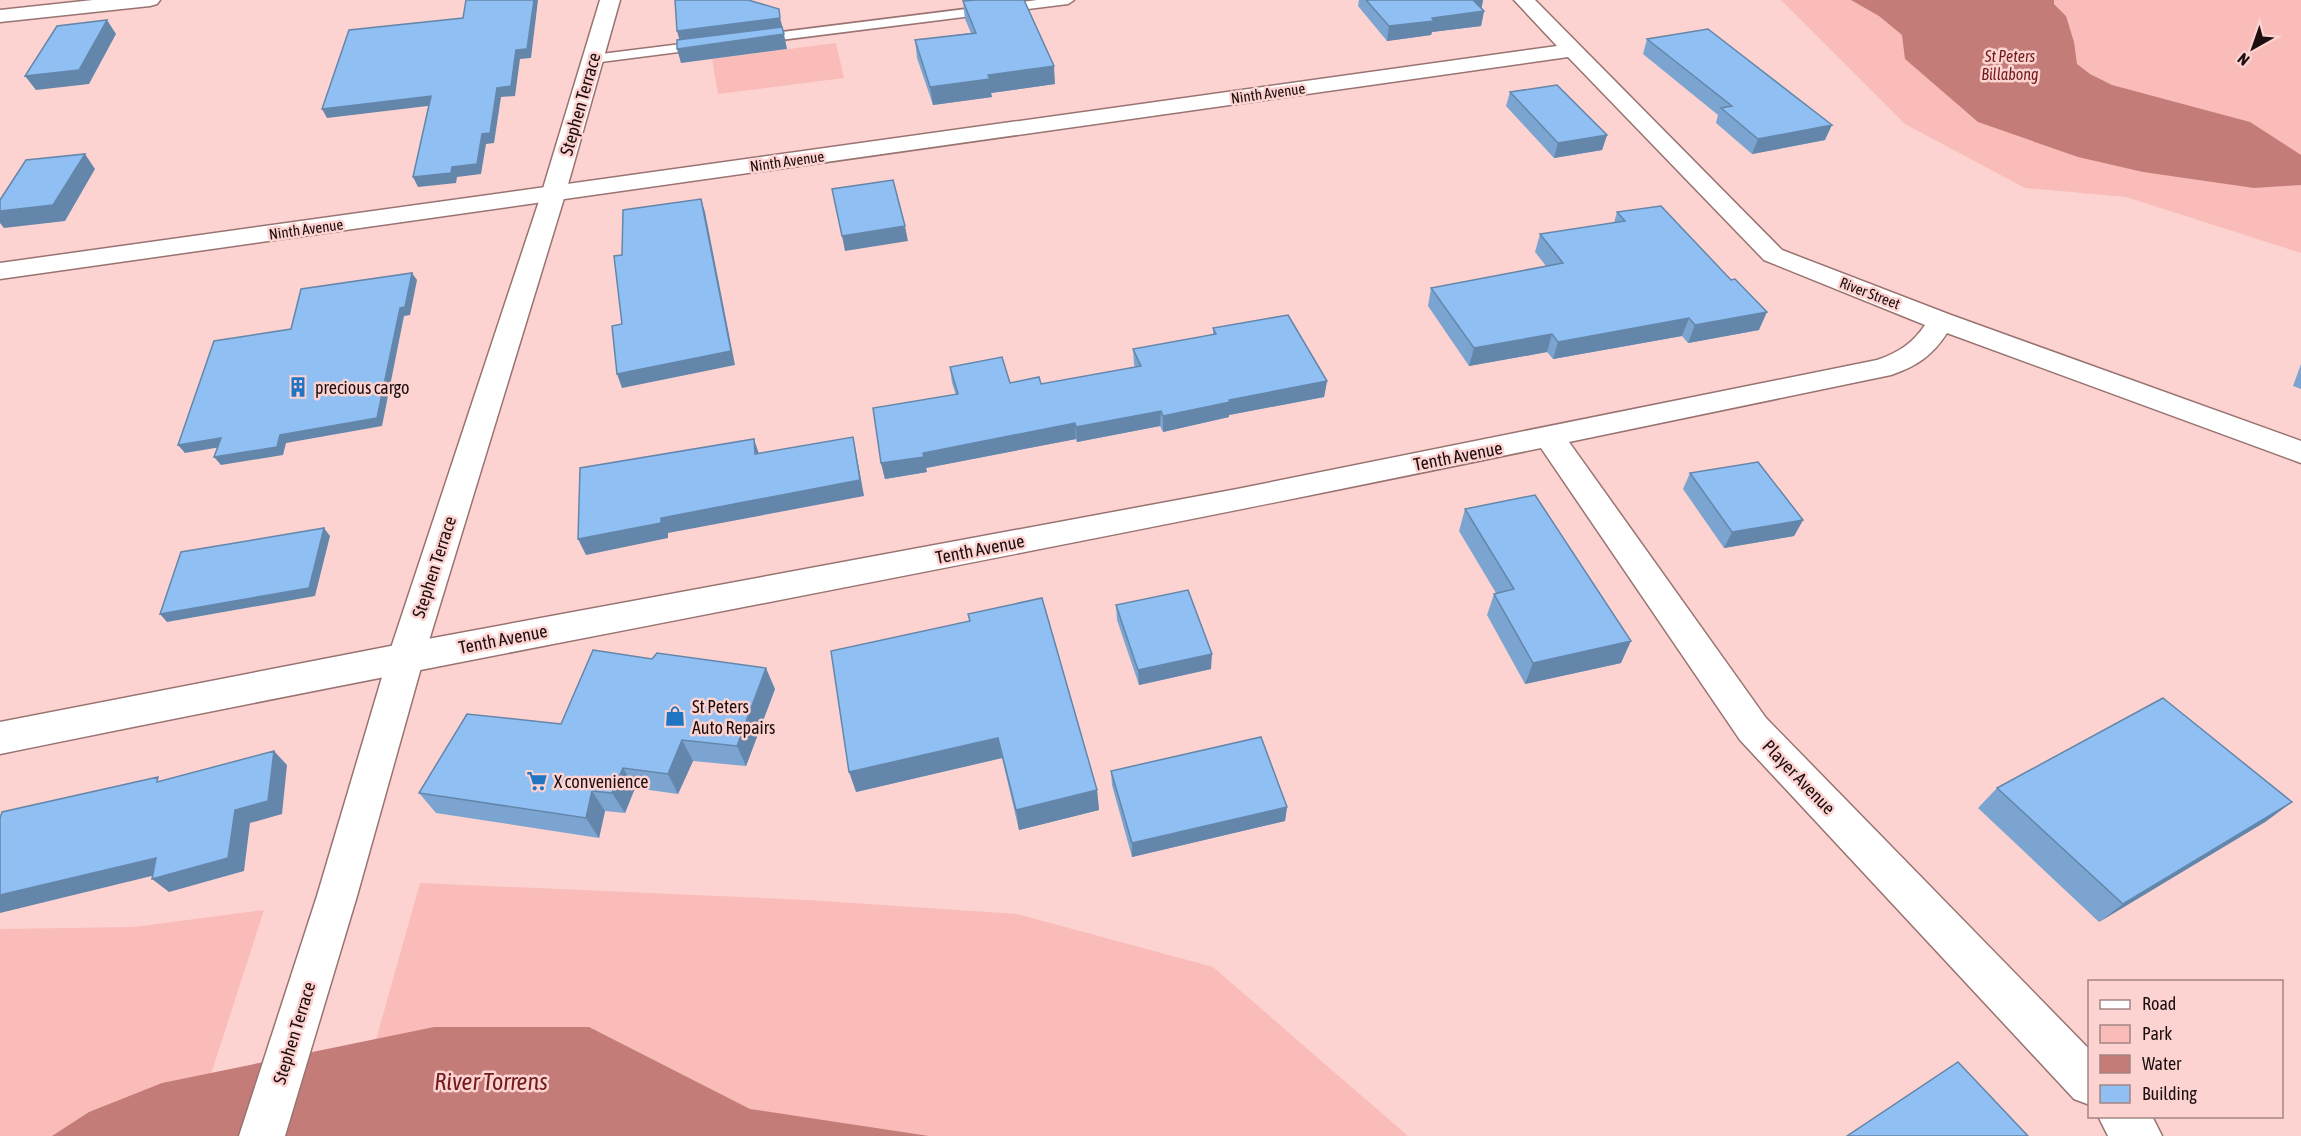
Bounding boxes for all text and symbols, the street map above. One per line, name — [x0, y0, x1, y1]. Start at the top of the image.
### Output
north arrow — [2223, 18, 2283, 78]
water label: St Peters Billabong — [1981, 47, 2039, 84]
street label: Stephen Terrace — [555, 50, 605, 158]
text: N — [2234, 50, 2253, 69]
street label: Ninth Avenue — [1230, 79, 1306, 107]
street label: Ninth Avenue — [749, 147, 825, 175]
street label: Ninth Avenue — [268, 215, 344, 243]
street label: River Street — [1837, 274, 1903, 312]
building icon: precious cargo — [286, 375, 310, 399]
place label: precious cargo — [315, 377, 409, 398]
street label: Tenth Avenue — [1412, 437, 1504, 475]
street label: Stephen Terrace — [408, 513, 460, 621]
street label: Tenth Avenue — [934, 530, 1026, 568]
street label: Tenth Avenue — [457, 620, 549, 658]
place label: St Peters Auto Repairs — [692, 696, 775, 738]
shop icon: St Peters Auto Repairs — [663, 704, 687, 728]
street label: Player Avenue — [1758, 736, 1840, 818]
supermarket icon: X convenience — [525, 769, 549, 793]
place label: X convenience — [554, 771, 648, 792]
street label: Stephen Terrace — [268, 979, 320, 1087]
legend — [2088, 980, 2283, 1118]
text: Road — [2142, 993, 2176, 1014]
text: Park — [2142, 1023, 2172, 1044]
text: Water — [2142, 1053, 2182, 1074]
water label: River Torrens — [434, 1068, 548, 1095]
text: Building — [2142, 1083, 2197, 1104]

